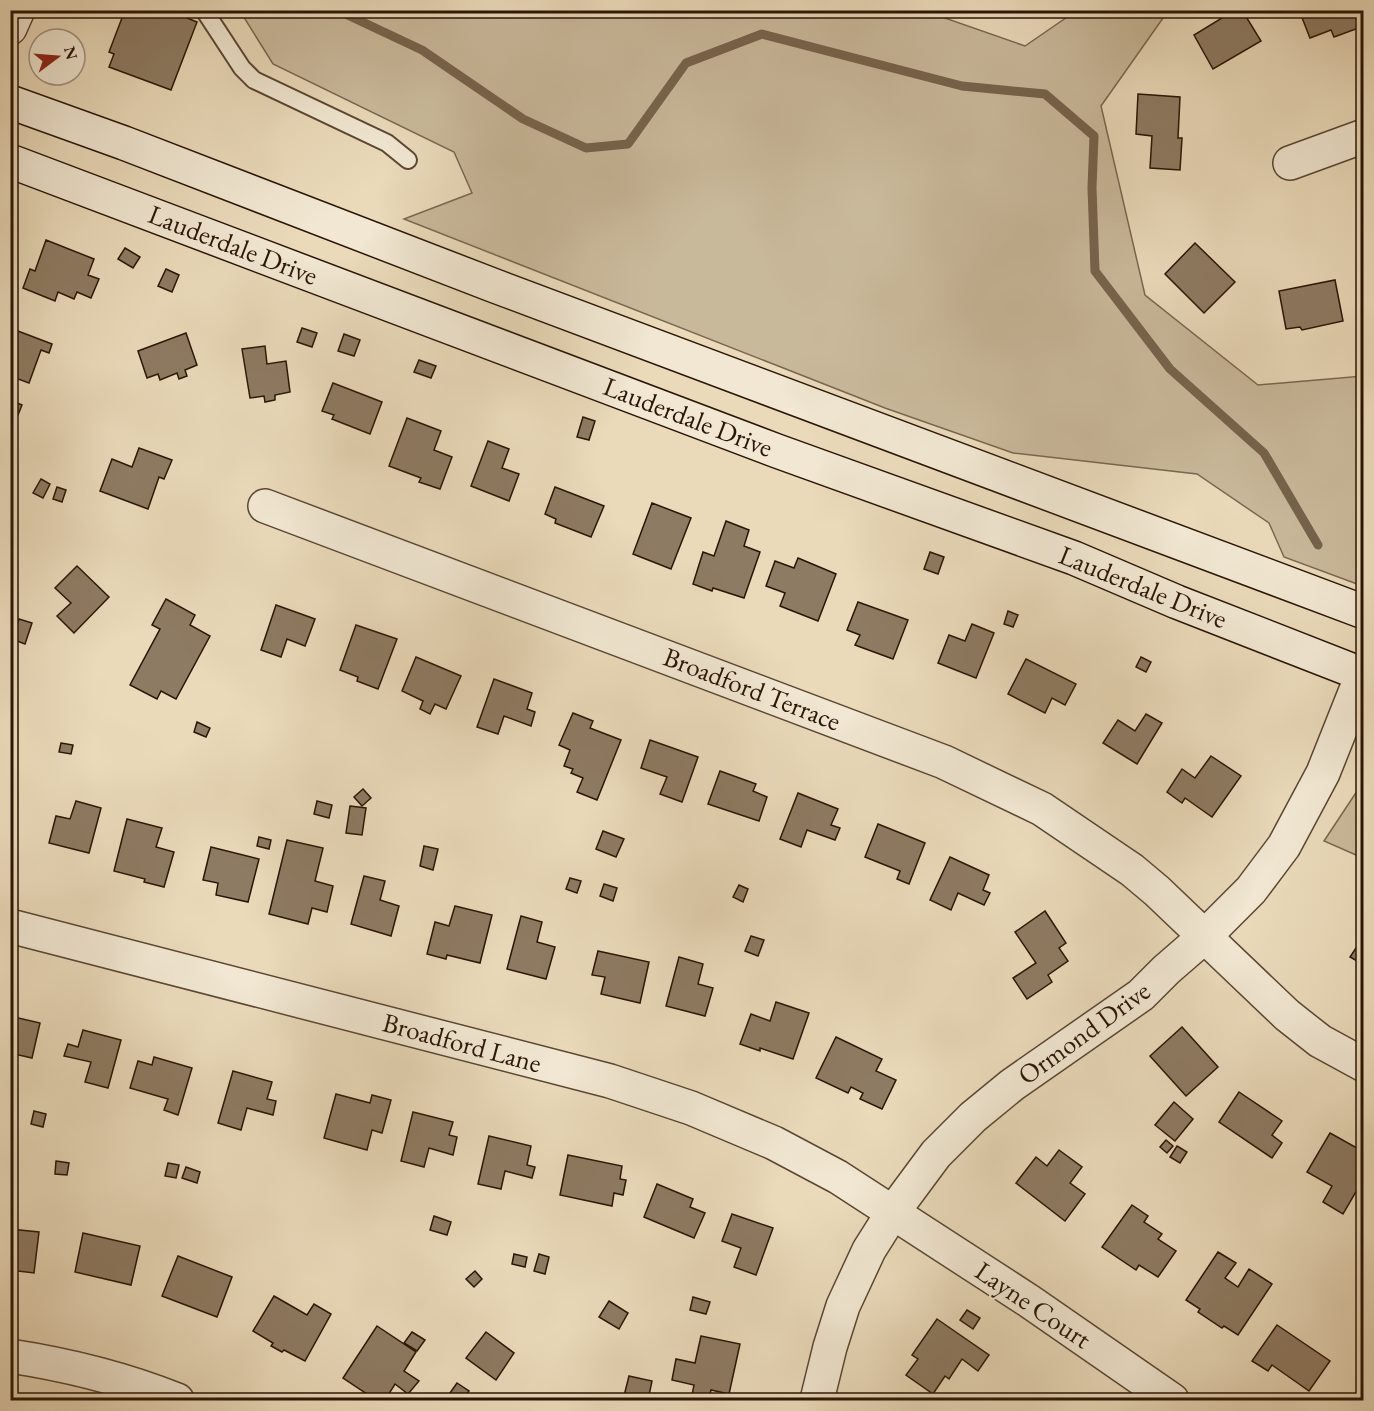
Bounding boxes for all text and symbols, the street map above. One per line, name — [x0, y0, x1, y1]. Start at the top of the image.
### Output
north arrow — [27, 27, 87, 87]
text: N — [59, 44, 83, 62]
street label: Lauderdale Drive — [144, 196, 323, 293]
street label: Lauderdale Drive — [599, 368, 778, 465]
street label: Lauderdale Drive — [1054, 537, 1232, 636]
street label: Broadford Terrace — [659, 639, 846, 738]
street label: Ormond Drive — [1011, 973, 1157, 1092]
street label: Broadford Lane — [379, 1005, 545, 1080]
street label: Layne Court — [969, 1253, 1098, 1356]

